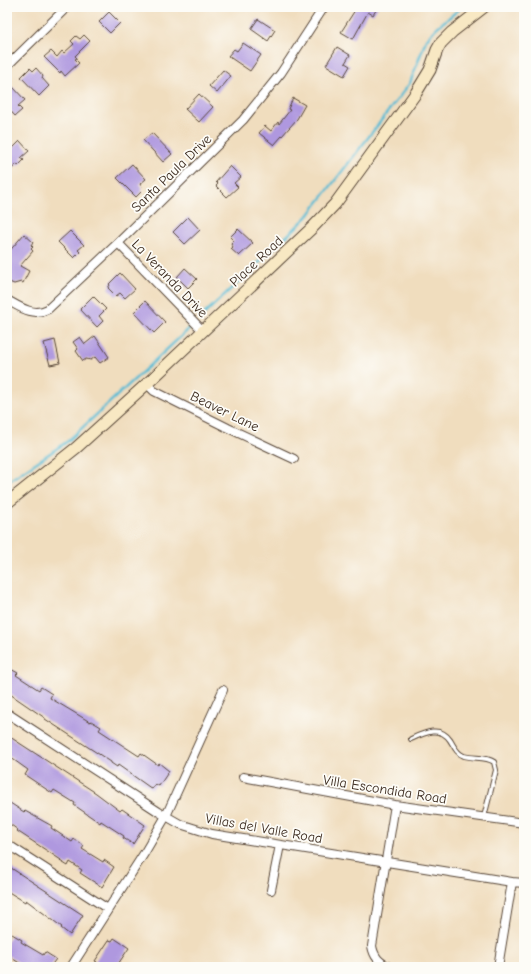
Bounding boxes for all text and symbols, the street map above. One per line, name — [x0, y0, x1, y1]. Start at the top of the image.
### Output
street label: Santa Paula Drive — [128, 131, 215, 216]
street label: Place Road — [226, 232, 287, 290]
street label: La Veranda Drive — [128, 236, 211, 321]
street label: Beaver Lane — [188, 387, 262, 435]
street label: Villa Escondida Road — [322, 771, 448, 808]
street label: Villas del Valle Road — [204, 810, 324, 847]

